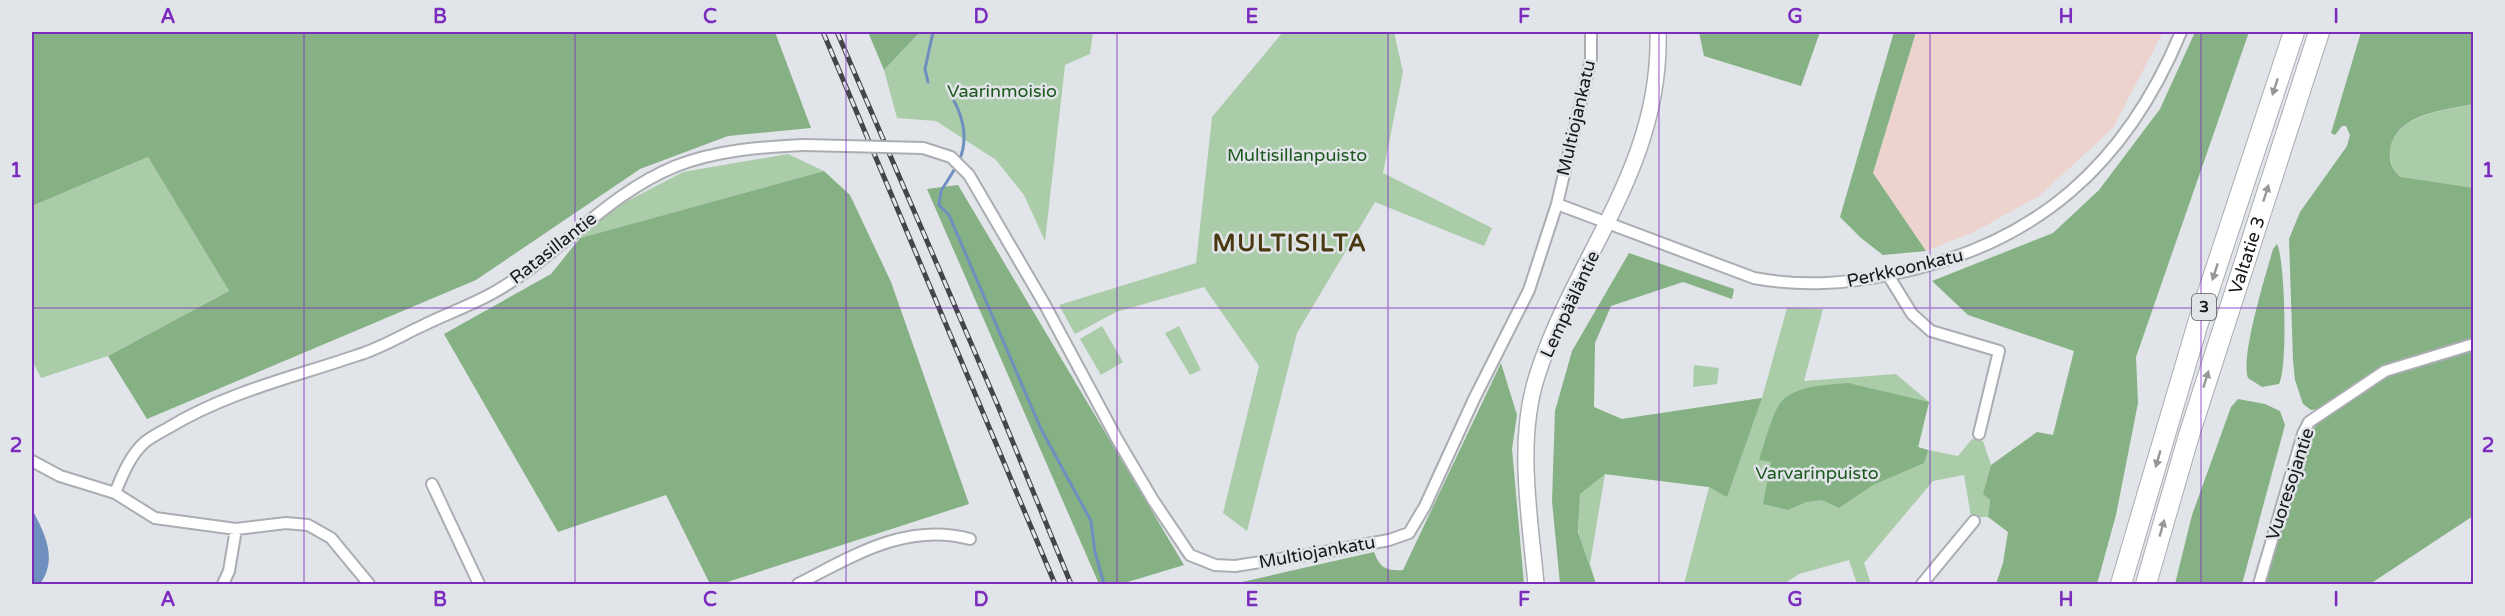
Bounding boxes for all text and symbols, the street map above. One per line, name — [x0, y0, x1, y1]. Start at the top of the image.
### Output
text: A — [161, 5, 176, 29]
text: B — [433, 5, 447, 29]
text: C — [703, 5, 717, 29]
text: D — [973, 5, 989, 29]
text: E — [1246, 5, 1259, 29]
text: F — [1518, 5, 1530, 29]
text: G — [1787, 5, 1803, 29]
text: H — [2058, 5, 2074, 29]
text: I — [2333, 5, 2339, 29]
street label: Multiojankatu — [1552, 58, 1600, 178]
one-way arrow — [2270, 78, 2280, 96]
park label: Vaarinmoisio — [947, 80, 1057, 102]
park label: Multisillanpuisto — [1227, 144, 1367, 166]
text: 1 — [10, 159, 22, 183]
text: 1 — [2482, 159, 2494, 183]
one-way arrow — [2262, 184, 2271, 202]
street label: Ratasillantie — [505, 207, 601, 289]
street label: Valtatie 3 — [2224, 214, 2270, 297]
district label: MULTISILTA — [1213, 229, 1367, 258]
street label: Perkkoonkatu — [1845, 244, 1965, 292]
street label: Lempääläntie — [1536, 247, 1604, 361]
one-way arrow — [2209, 263, 2219, 281]
road number: 3 — [2192, 294, 2216, 320]
one-way arrow — [2202, 370, 2212, 388]
street label: Vuoresojantie — [2261, 425, 2319, 543]
text: 2 — [10, 434, 22, 458]
text: 2 — [2482, 434, 2494, 458]
one-way arrow — [2153, 450, 2162, 468]
park label: Varvarinpuisto — [1755, 462, 1879, 484]
one-way arrow — [2158, 519, 2167, 537]
street label: Multiojankatu — [1257, 531, 1377, 573]
text: A — [161, 588, 176, 612]
text: B — [433, 588, 447, 612]
text: C — [703, 588, 717, 612]
text: D — [973, 588, 989, 612]
text: E — [1246, 588, 1259, 612]
text: F — [1518, 588, 1530, 612]
text: G — [1787, 588, 1803, 612]
text: H — [2058, 588, 2074, 612]
text: I — [2333, 588, 2339, 612]

